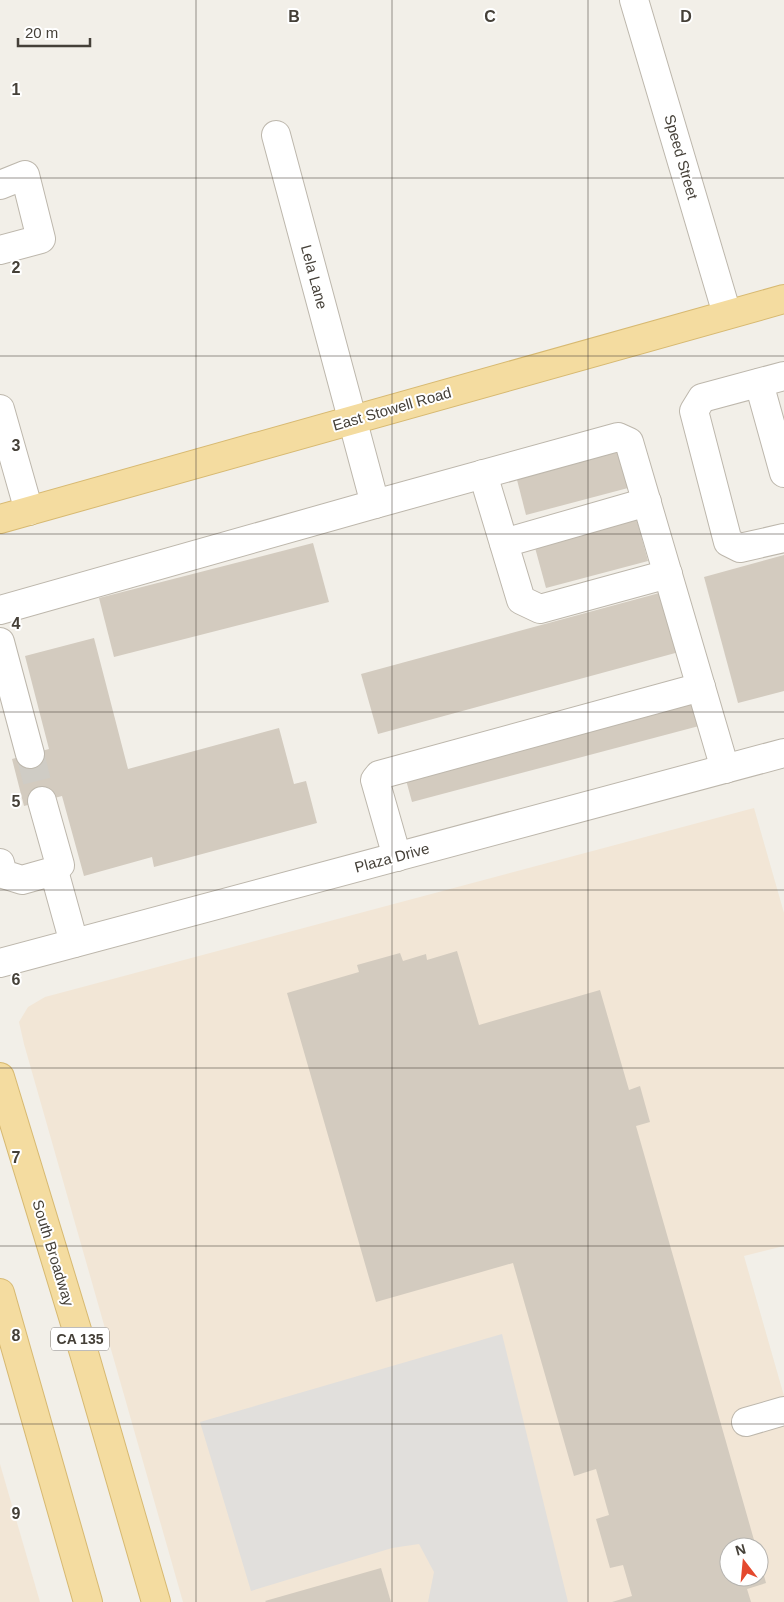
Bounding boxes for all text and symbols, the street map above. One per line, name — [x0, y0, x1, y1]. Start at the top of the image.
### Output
text: B — [288, 8, 300, 25]
text: C — [484, 8, 496, 25]
text: D — [680, 8, 692, 25]
scale bar — [18, 15, 90, 47]
text: 20 m — [25, 24, 58, 41]
text: 1 — [12, 81, 21, 98]
street label: Speed Street — [661, 112, 702, 202]
street label: Lela Lane — [298, 243, 331, 311]
text: 2 — [12, 259, 21, 276]
street label: East Stowell Road — [331, 383, 453, 434]
text: 3 — [12, 437, 21, 454]
text: 4 — [12, 615, 21, 632]
text: 5 — [12, 793, 21, 810]
street label: Plaza Drive — [353, 839, 431, 876]
text: 6 — [12, 971, 21, 988]
text: 7 — [12, 1149, 21, 1166]
street label: South Broadway — [29, 1198, 78, 1308]
text: 8 — [12, 1327, 21, 1344]
road number: CA 135 — [51, 1328, 109, 1350]
text: 9 — [12, 1505, 21, 1522]
north arrow — [719, 1537, 769, 1587]
text: N — [733, 1540, 747, 1559]

